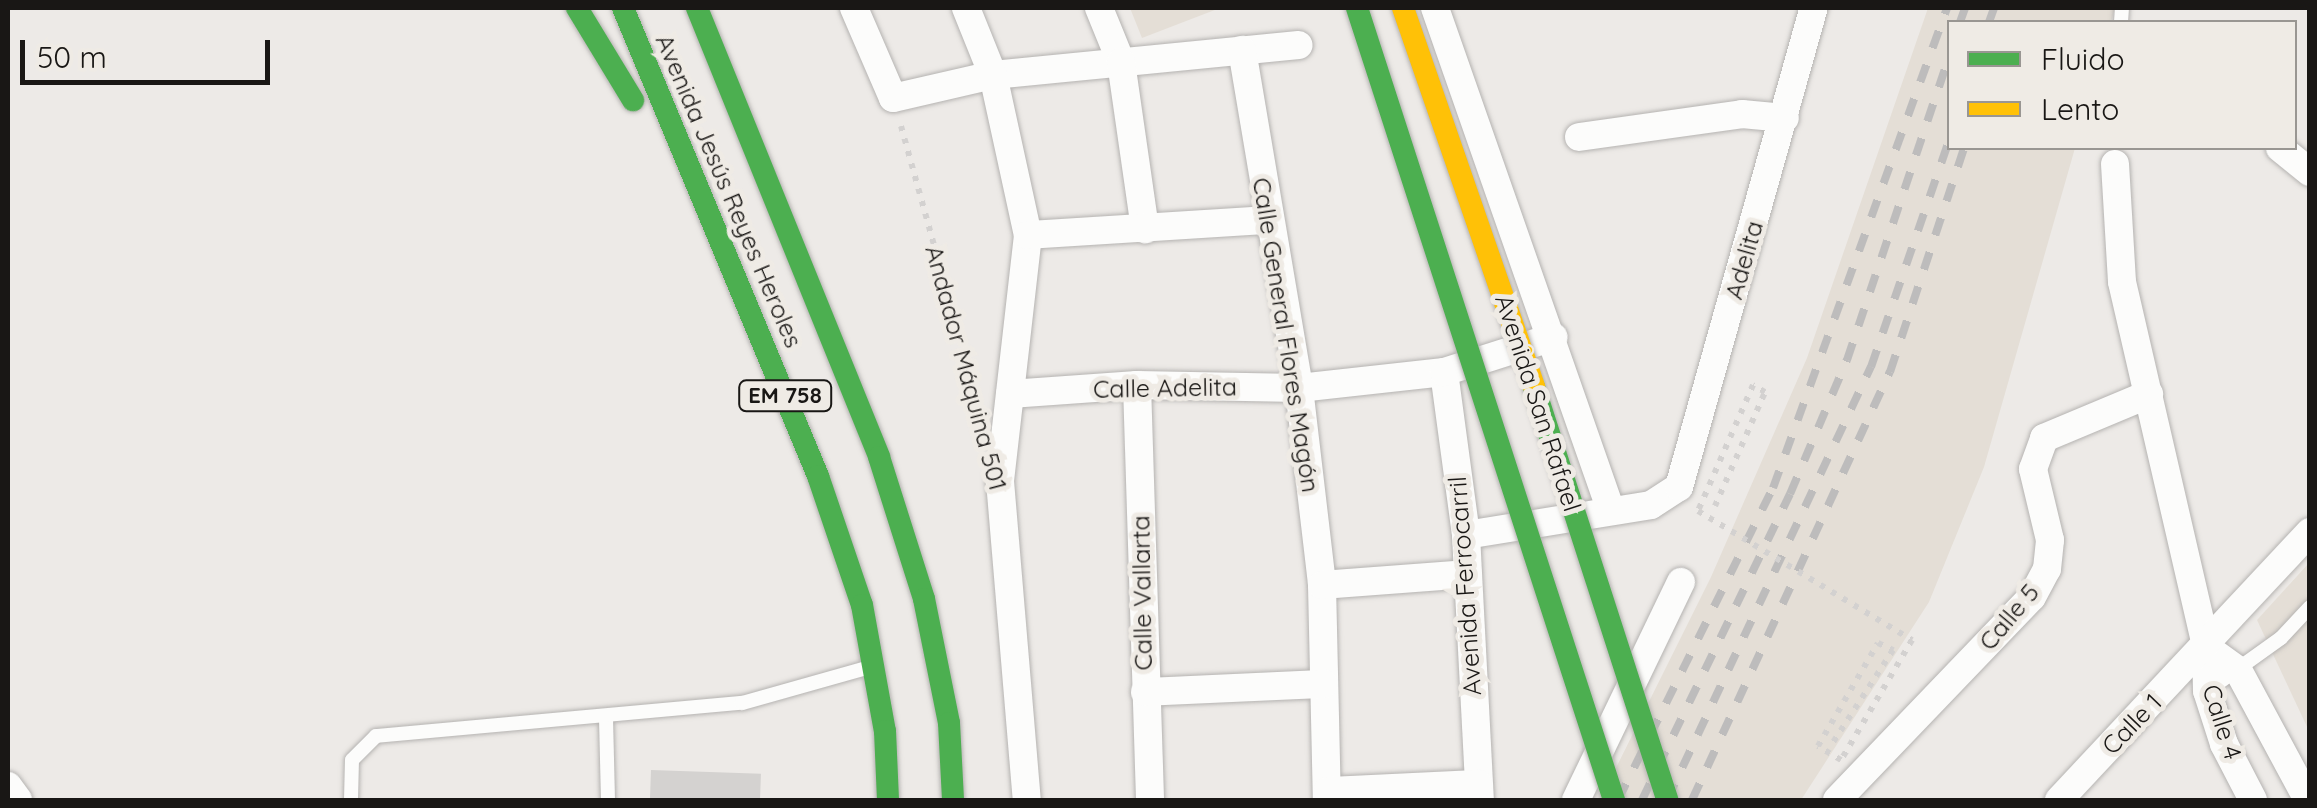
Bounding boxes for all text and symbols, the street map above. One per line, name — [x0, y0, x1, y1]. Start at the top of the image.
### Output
scale bar — [25, 20, 275, 82]
legend — [1947, 20, 2297, 150]
street label: Avenida Jesús Reyes Heroles — [649, 30, 809, 352]
text: 50 m — [37, 38, 107, 76]
text: Fluido — [2041, 40, 2125, 78]
text: Lento — [2041, 90, 2119, 128]
street label: Calle General Flores Magón — [1246, 175, 1326, 495]
street label: Adelita — [1719, 217, 1769, 303]
street label: Andador Máquina 501 — [919, 242, 1013, 494]
street label: Avenida San Rafael — [1489, 291, 1587, 515]
street label: Calle Adelita — [1093, 372, 1237, 404]
road number: EM 758 — [738, 379, 832, 413]
street label: Avenida Ferrocarril — [1442, 475, 1488, 697]
street label: Calle Vallarta — [1126, 515, 1158, 671]
street label: Calle 5 — [1973, 578, 2045, 656]
street label: Calle 4 — [2196, 681, 2248, 763]
street label: Calle 1 — [2096, 687, 2168, 761]

